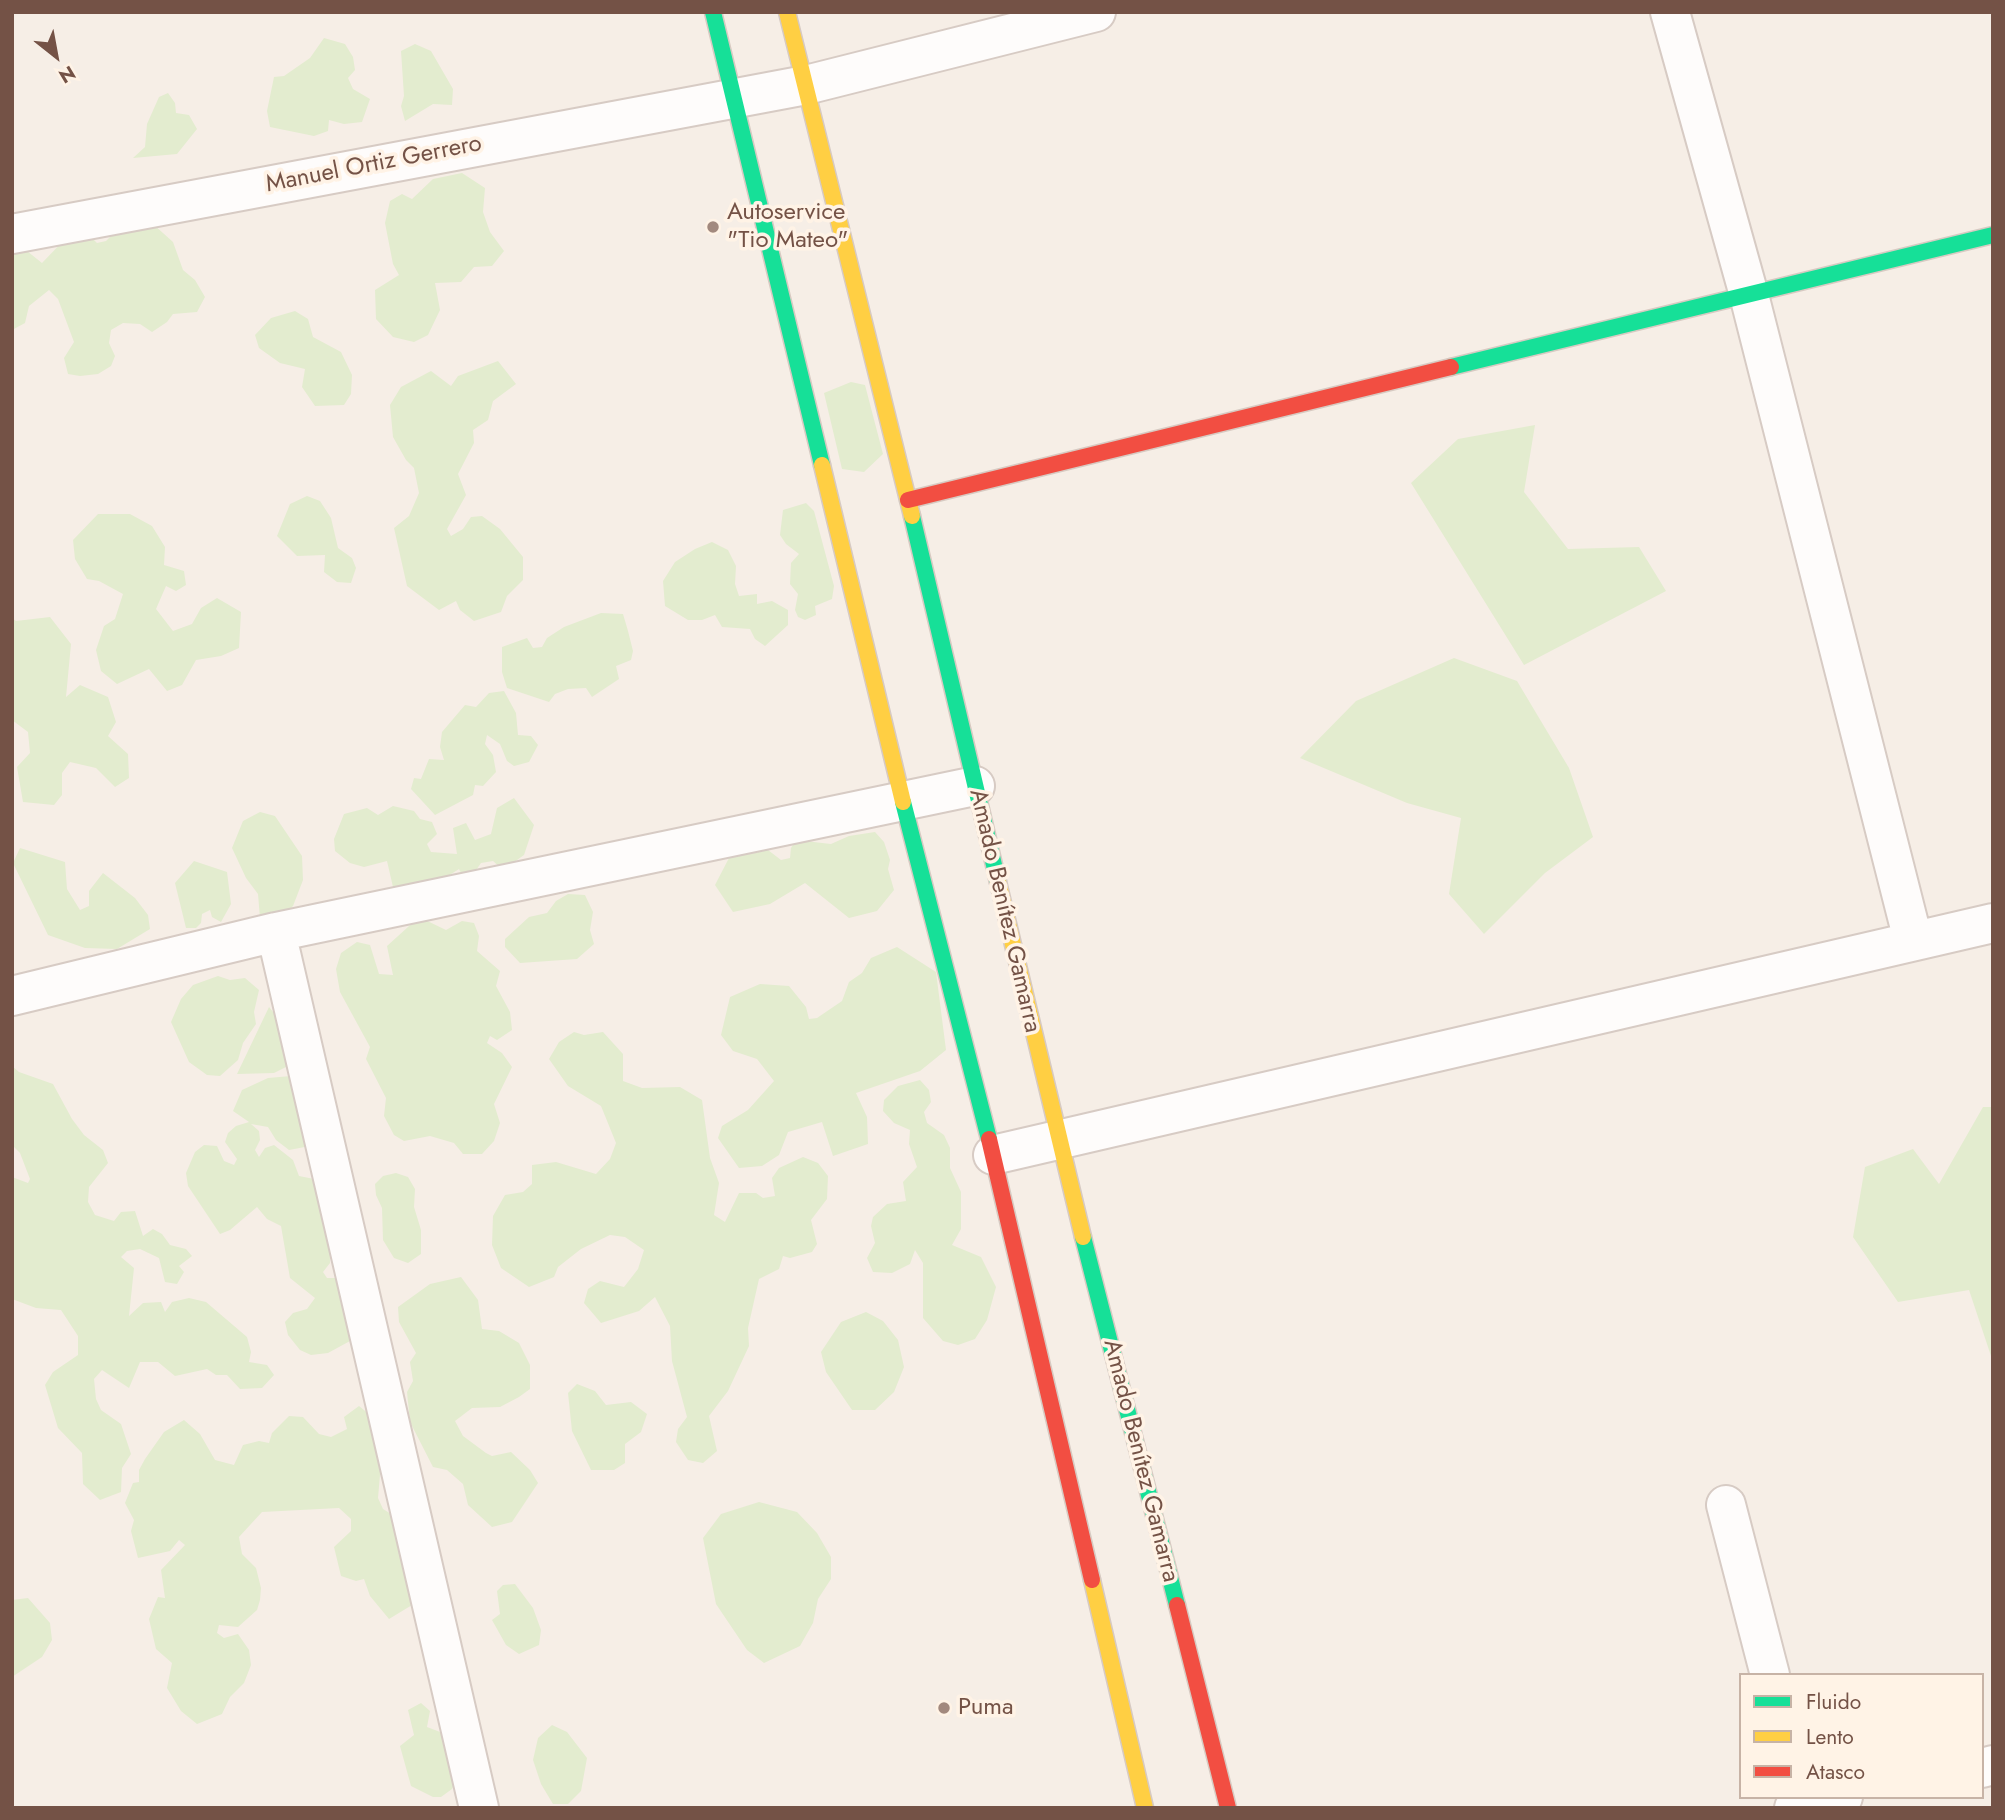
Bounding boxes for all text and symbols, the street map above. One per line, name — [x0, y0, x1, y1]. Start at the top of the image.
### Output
north arrow — [21, 21, 91, 91]
text: N — [54, 59, 80, 90]
street label: Manuel Ortiz Gerrero — [264, 130, 484, 200]
place label: Autoservice "Tio Mateo" — [727, 199, 849, 255]
marker: Autoservice "Tio Mateo" — [705, 219, 721, 235]
street label: Amado Benítez Gamarra — [962, 786, 1046, 1036]
street label: Amado Benítez Gamarra — [1096, 1337, 1184, 1585]
legend — [1739, 1673, 1984, 1799]
text: Fluido — [1806, 1687, 1861, 1717]
place label: Puma — [958, 1694, 1014, 1722]
marker: Puma — [936, 1700, 952, 1716]
text: Lento — [1806, 1722, 1854, 1752]
text: Atasco — [1806, 1757, 1865, 1787]

